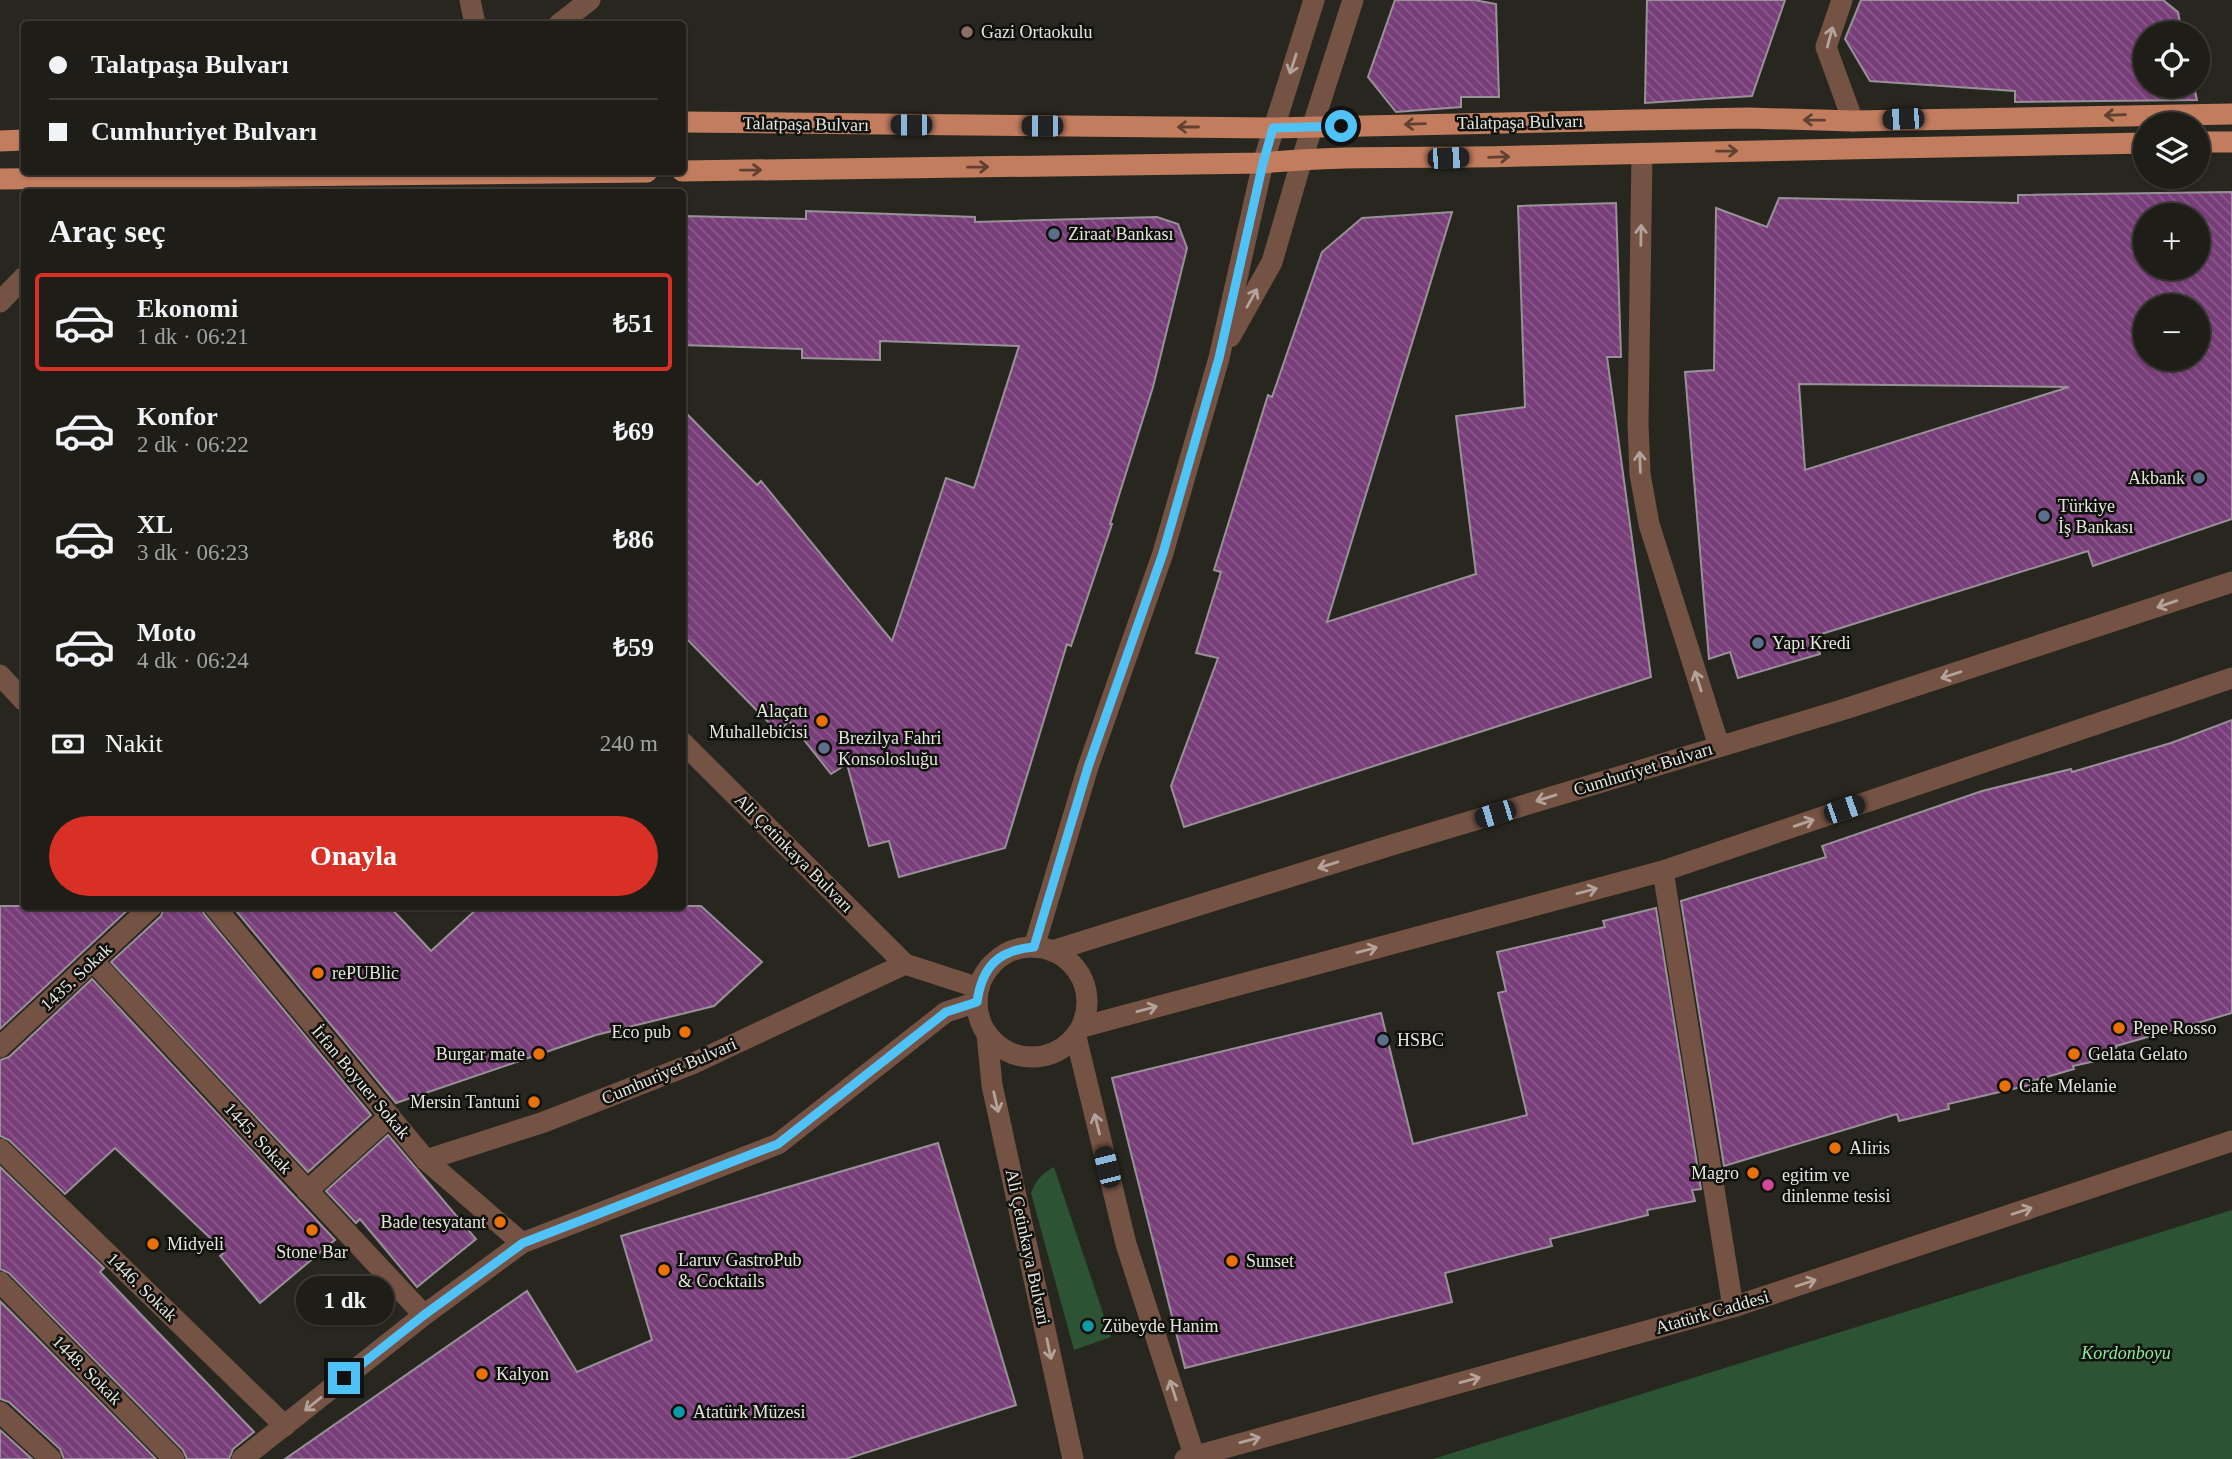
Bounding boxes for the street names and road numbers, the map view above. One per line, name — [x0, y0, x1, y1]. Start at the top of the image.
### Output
street label: Talatpaşa Bulvarı — [1457, 111, 1583, 133]
street label: Talatpaşa Bulvarı — [743, 113, 869, 135]
street label: Cumhuriyet Bulvarı — [1571, 738, 1715, 800]
street label: Ali Çetinkaya Bulvarı — [731, 790, 857, 916]
street label: 1435. Sokak — [36, 939, 116, 1015]
street label: İrfan Boyuer Sokak — [308, 1021, 414, 1143]
street label: Cumhuriyet Bulvari — [599, 1034, 739, 1108]
street label: 1445. Sokak — [220, 1098, 296, 1178]
street label: Ali Çetinkaya Bulvari — [1002, 1167, 1054, 1327]
street label: 1446. Sokak — [103, 1249, 181, 1325]
street label: Atatürk Caddesi — [1653, 1286, 1771, 1338]
street label: 1448. Sokak — [48, 1331, 126, 1409]

